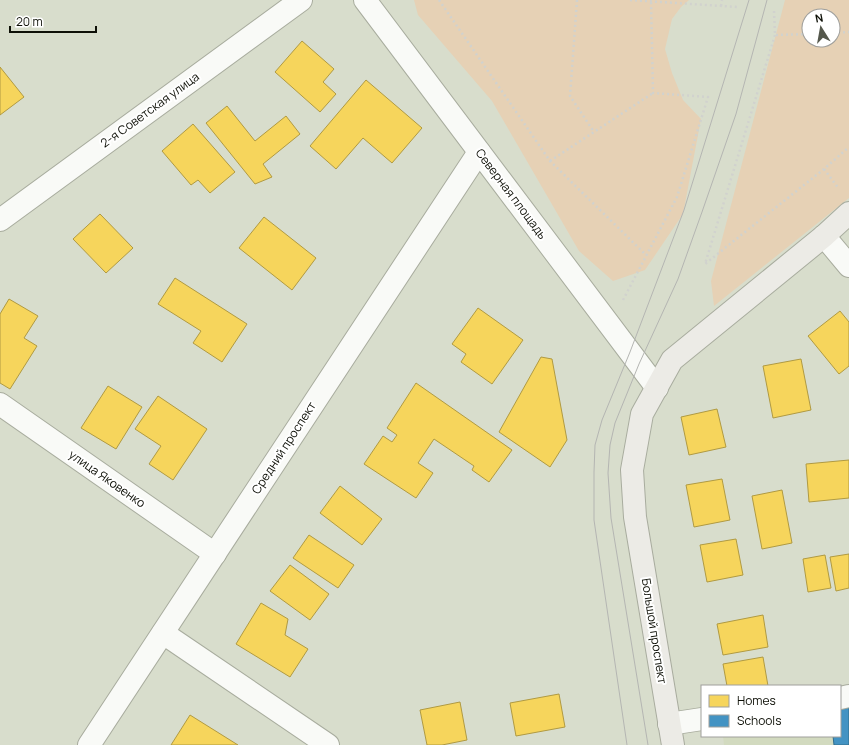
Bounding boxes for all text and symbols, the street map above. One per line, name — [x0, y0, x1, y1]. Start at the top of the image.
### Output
scale bar — [10, 8, 96, 34]
north arrow — [801, 8, 841, 48]
text: N — [814, 10, 824, 26]
text: 20 m — [16, 13, 43, 30]
street label: 2-я Советская улица — [97, 68, 202, 151]
street label: Северная площадь — [472, 145, 551, 242]
street label: Средний проспект — [247, 398, 320, 497]
street label: улица Яковенко — [65, 446, 149, 511]
street label: Большой проспект — [638, 577, 671, 685]
legend — [701, 685, 841, 737]
text: Homes — [737, 692, 776, 709]
text: Schools — [737, 712, 781, 729]

